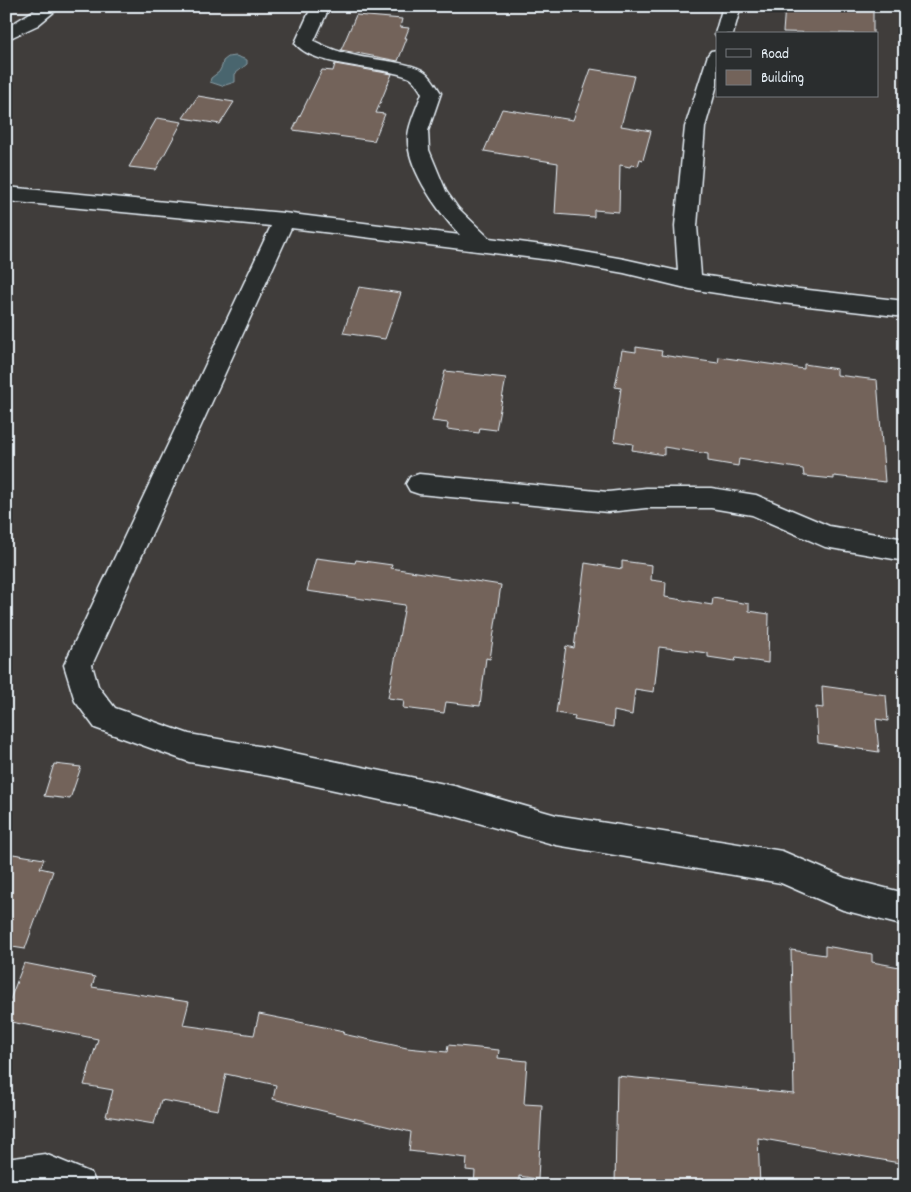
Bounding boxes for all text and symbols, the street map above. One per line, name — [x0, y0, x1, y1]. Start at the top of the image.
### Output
legend — [716, 32, 878, 98]
text: Road — [761, 44, 789, 66]
text: Building — [761, 68, 804, 90]

